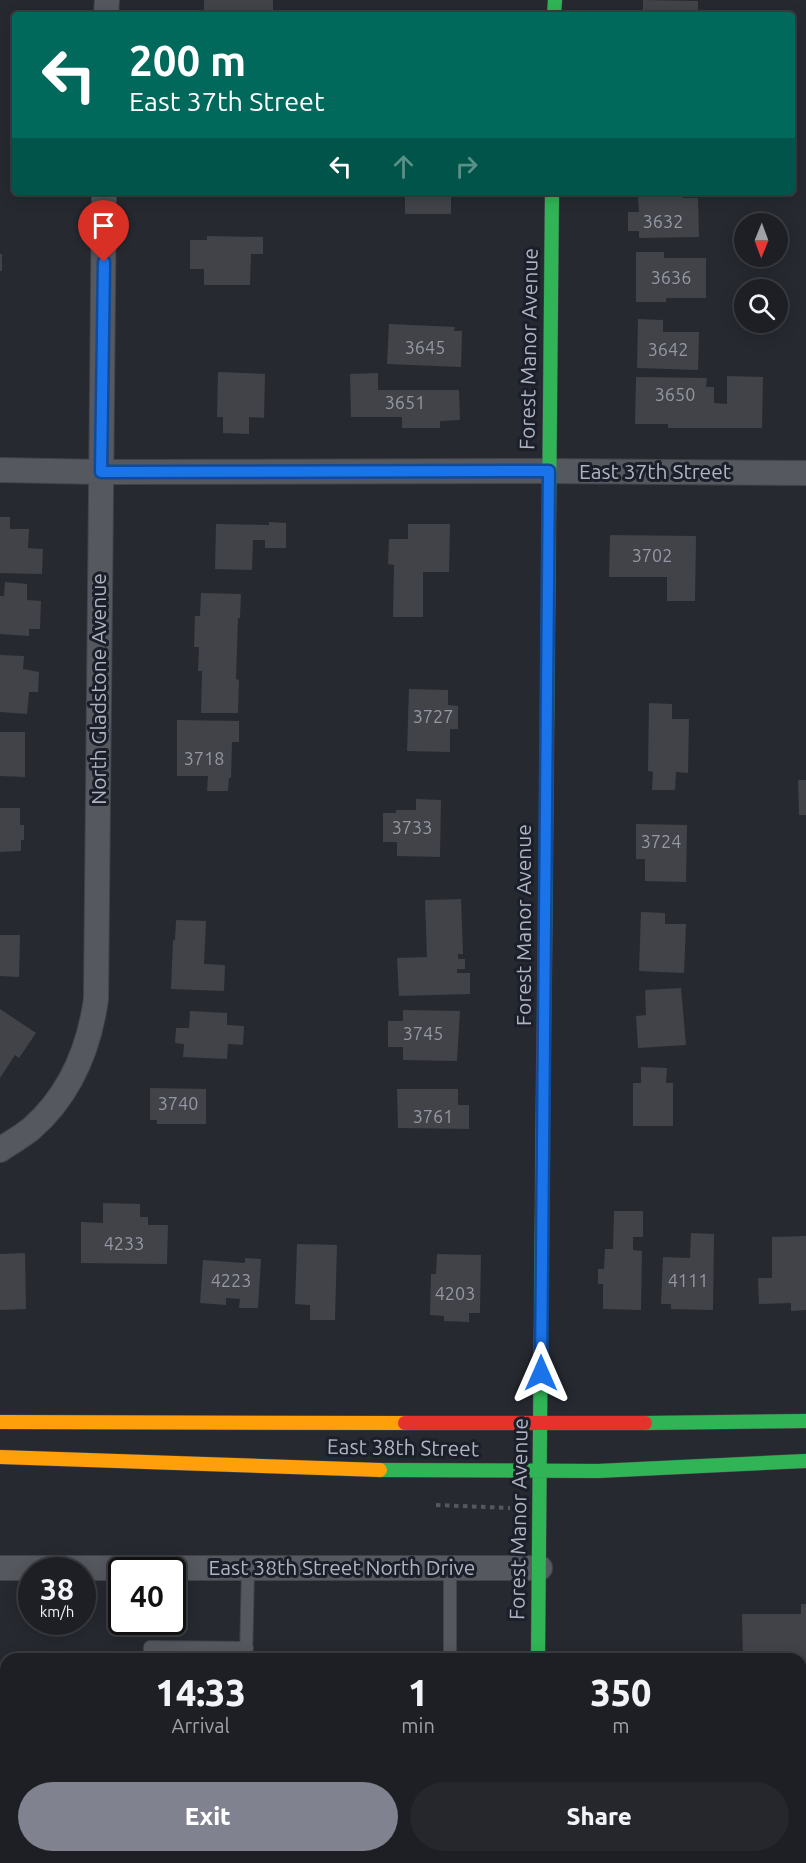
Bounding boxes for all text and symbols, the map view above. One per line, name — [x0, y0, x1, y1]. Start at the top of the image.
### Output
icon: left — [30, 36, 108, 114]
text: 200 m — [129, 37, 246, 84]
text: East 37th Street — [129, 86, 325, 116]
icon: left — [324, 150, 357, 183]
icon: ahead — [387, 150, 420, 183]
icon: right — [450, 150, 483, 183]
pin — [78, 200, 129, 262]
icon: arrive — [87, 209, 120, 242]
house number: 3632 — [643, 211, 683, 231]
north arrow — [734, 213, 788, 267]
map controls — [734, 213, 788, 333]
street label: Forest Manor Avenue — [514, 248, 542, 450]
house number: 3636 — [651, 267, 691, 287]
button: search — [734, 279, 788, 333]
house number: 3645 — [405, 337, 445, 357]
house number: 3642 — [648, 339, 688, 359]
house number: 3650 — [655, 384, 695, 404]
house number: 3651 — [385, 392, 425, 412]
street label: East 37th Street — [579, 459, 731, 483]
house number: 3702 — [632, 545, 672, 565]
street label: North Gladstone Avenue — [86, 573, 110, 805]
house number: 3727 — [413, 706, 453, 726]
house number: 3718 — [184, 748, 224, 768]
house number: 3733 — [392, 817, 432, 837]
street label: Forest Manor Avenue — [511, 824, 535, 1026]
house number: 3724 — [641, 831, 681, 851]
house number: 3745 — [403, 1023, 443, 1043]
house number: 3740 — [158, 1093, 198, 1113]
house number: 3761 — [413, 1106, 453, 1126]
house number: 4233 — [104, 1233, 144, 1253]
house number: 4223 — [211, 1270, 251, 1290]
house number: 4111 — [668, 1270, 708, 1290]
house number: 4203 — [435, 1283, 475, 1303]
position arrow — [509, 1341, 573, 1405]
street label: Forest Manor Avenue — [504, 1418, 532, 1620]
street label: East 38th Street — [327, 1434, 479, 1460]
street label: East 38th Street North Drive — [209, 1555, 475, 1579]
speed limit sign: 40 — [108, 1557, 186, 1635]
text: 38 — [40, 1572, 74, 1606]
text: km/h — [40, 1603, 74, 1620]
text: 14:33 — [156, 1672, 246, 1713]
text: 1 — [408, 1672, 428, 1713]
text: 350 — [590, 1672, 651, 1713]
text: Arrival — [172, 1714, 230, 1737]
text: min — [401, 1714, 435, 1737]
text: m — [612, 1714, 630, 1737]
button: Exit — [18, 1782, 398, 1851]
button: Share — [410, 1782, 789, 1851]

